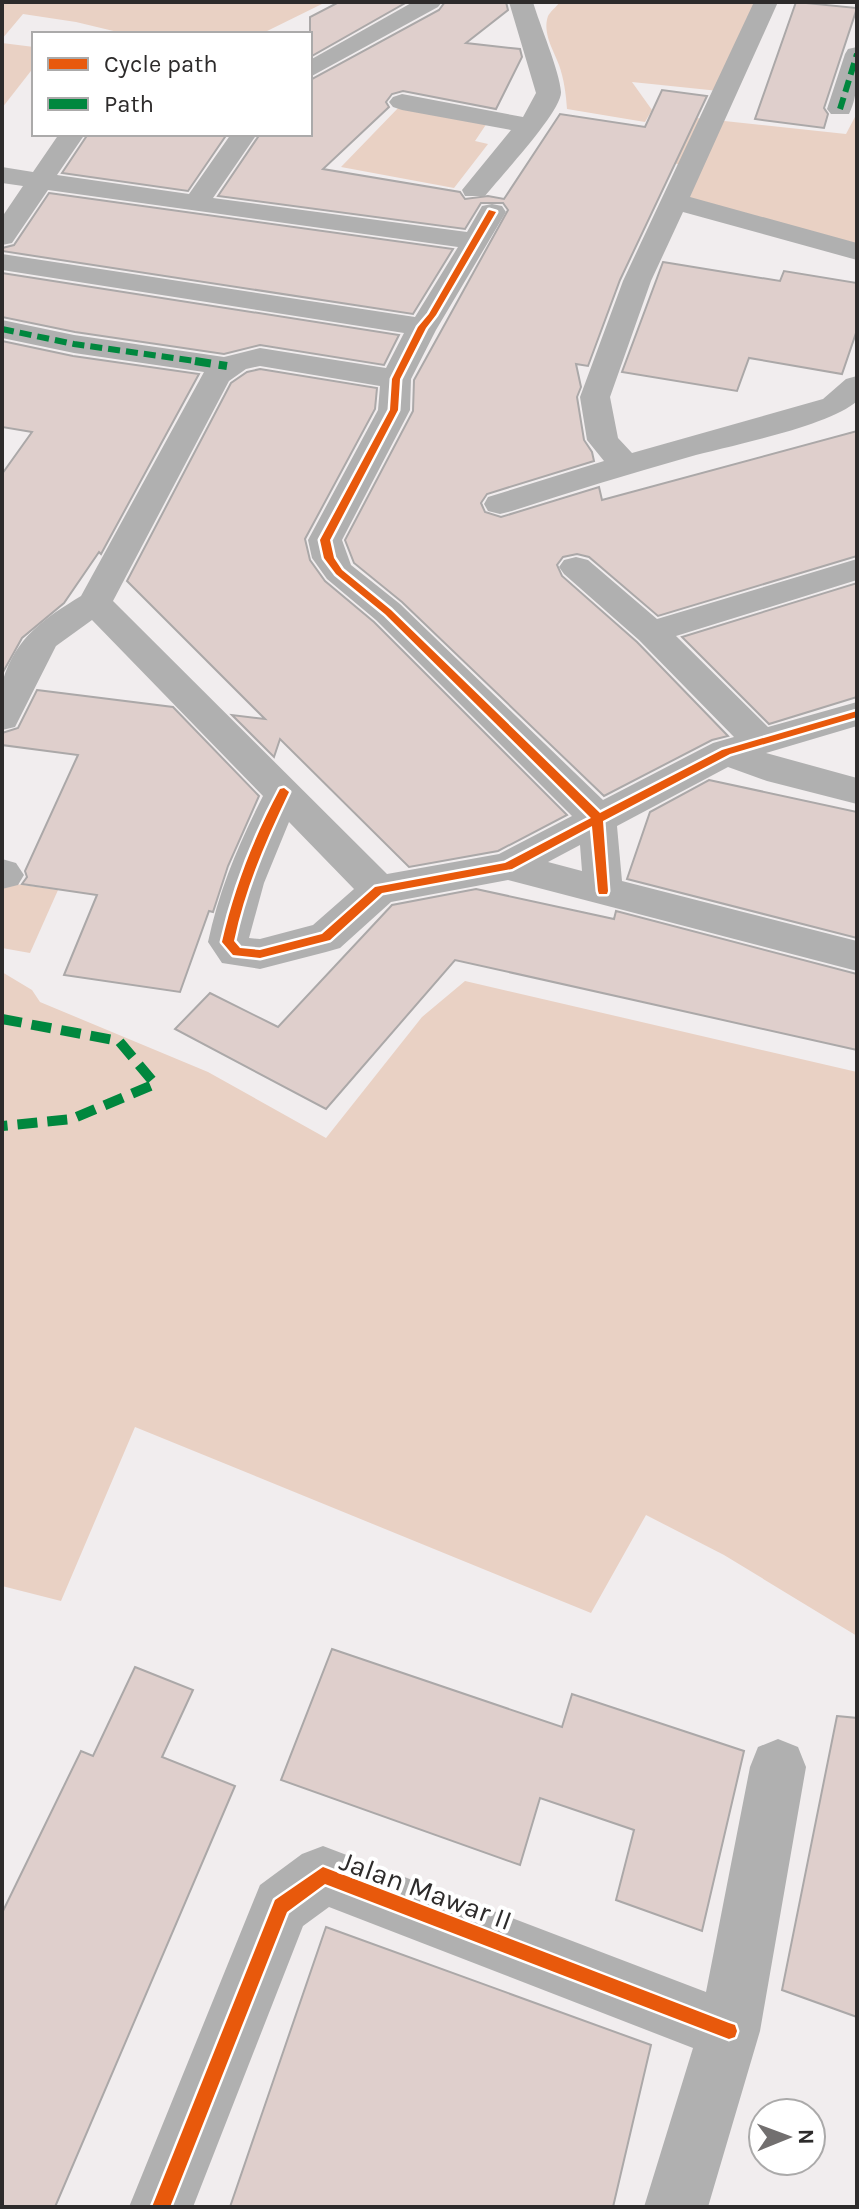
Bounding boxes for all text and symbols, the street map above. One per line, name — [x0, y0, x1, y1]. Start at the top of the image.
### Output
legend — [32, 32, 312, 136]
text: Cycle path — [104, 50, 218, 78]
text: Path — [104, 90, 154, 118]
street label: Jalan Mawar II — [335, 1844, 516, 1937]
north arrow — [747, 2097, 827, 2177]
text: N — [793, 2129, 819, 2145]

